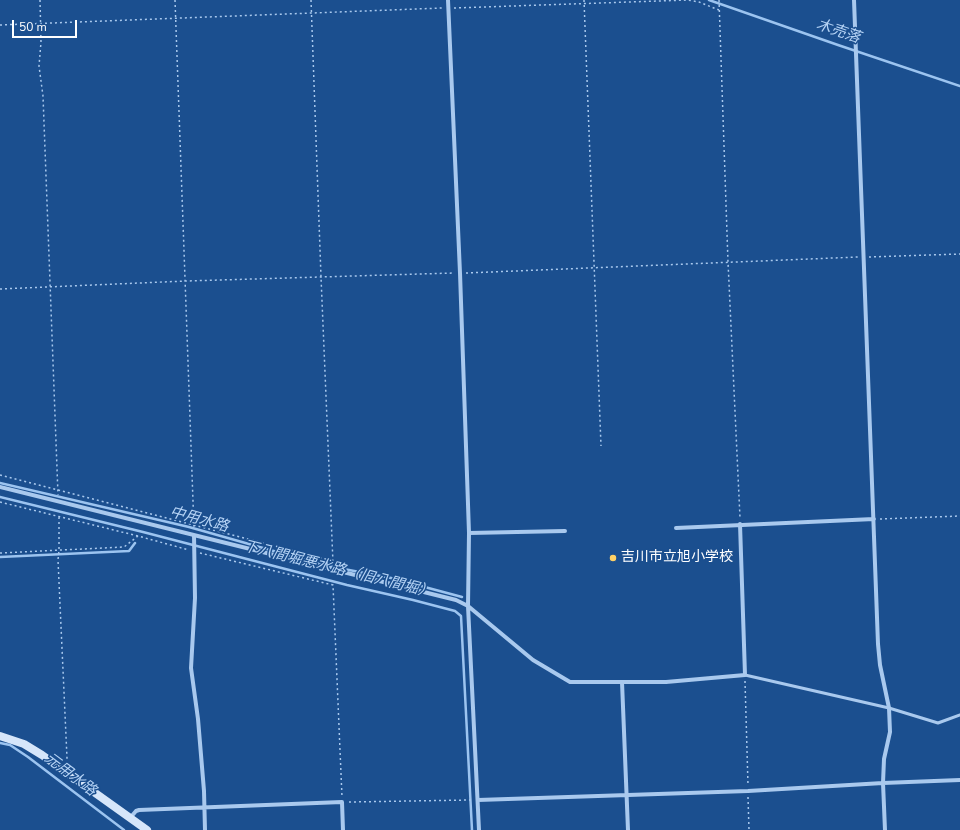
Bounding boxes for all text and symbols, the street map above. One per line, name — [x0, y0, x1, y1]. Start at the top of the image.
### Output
scale bar — [14, 12, 79, 38]
water label: 木売落 — [814, 16, 862, 48]
text: 50 m — [19, 19, 47, 35]
water label: 中用水路 — [168, 504, 230, 536]
water label: 下八間堀悪水路（旧八間堀） — [241, 538, 435, 602]
place label: 吉川市立旭小学校 — [621, 550, 733, 566]
marker: 吉川市立旭小学校 — [608, 553, 618, 563]
water label: 元用水路 — [41, 750, 99, 800]

